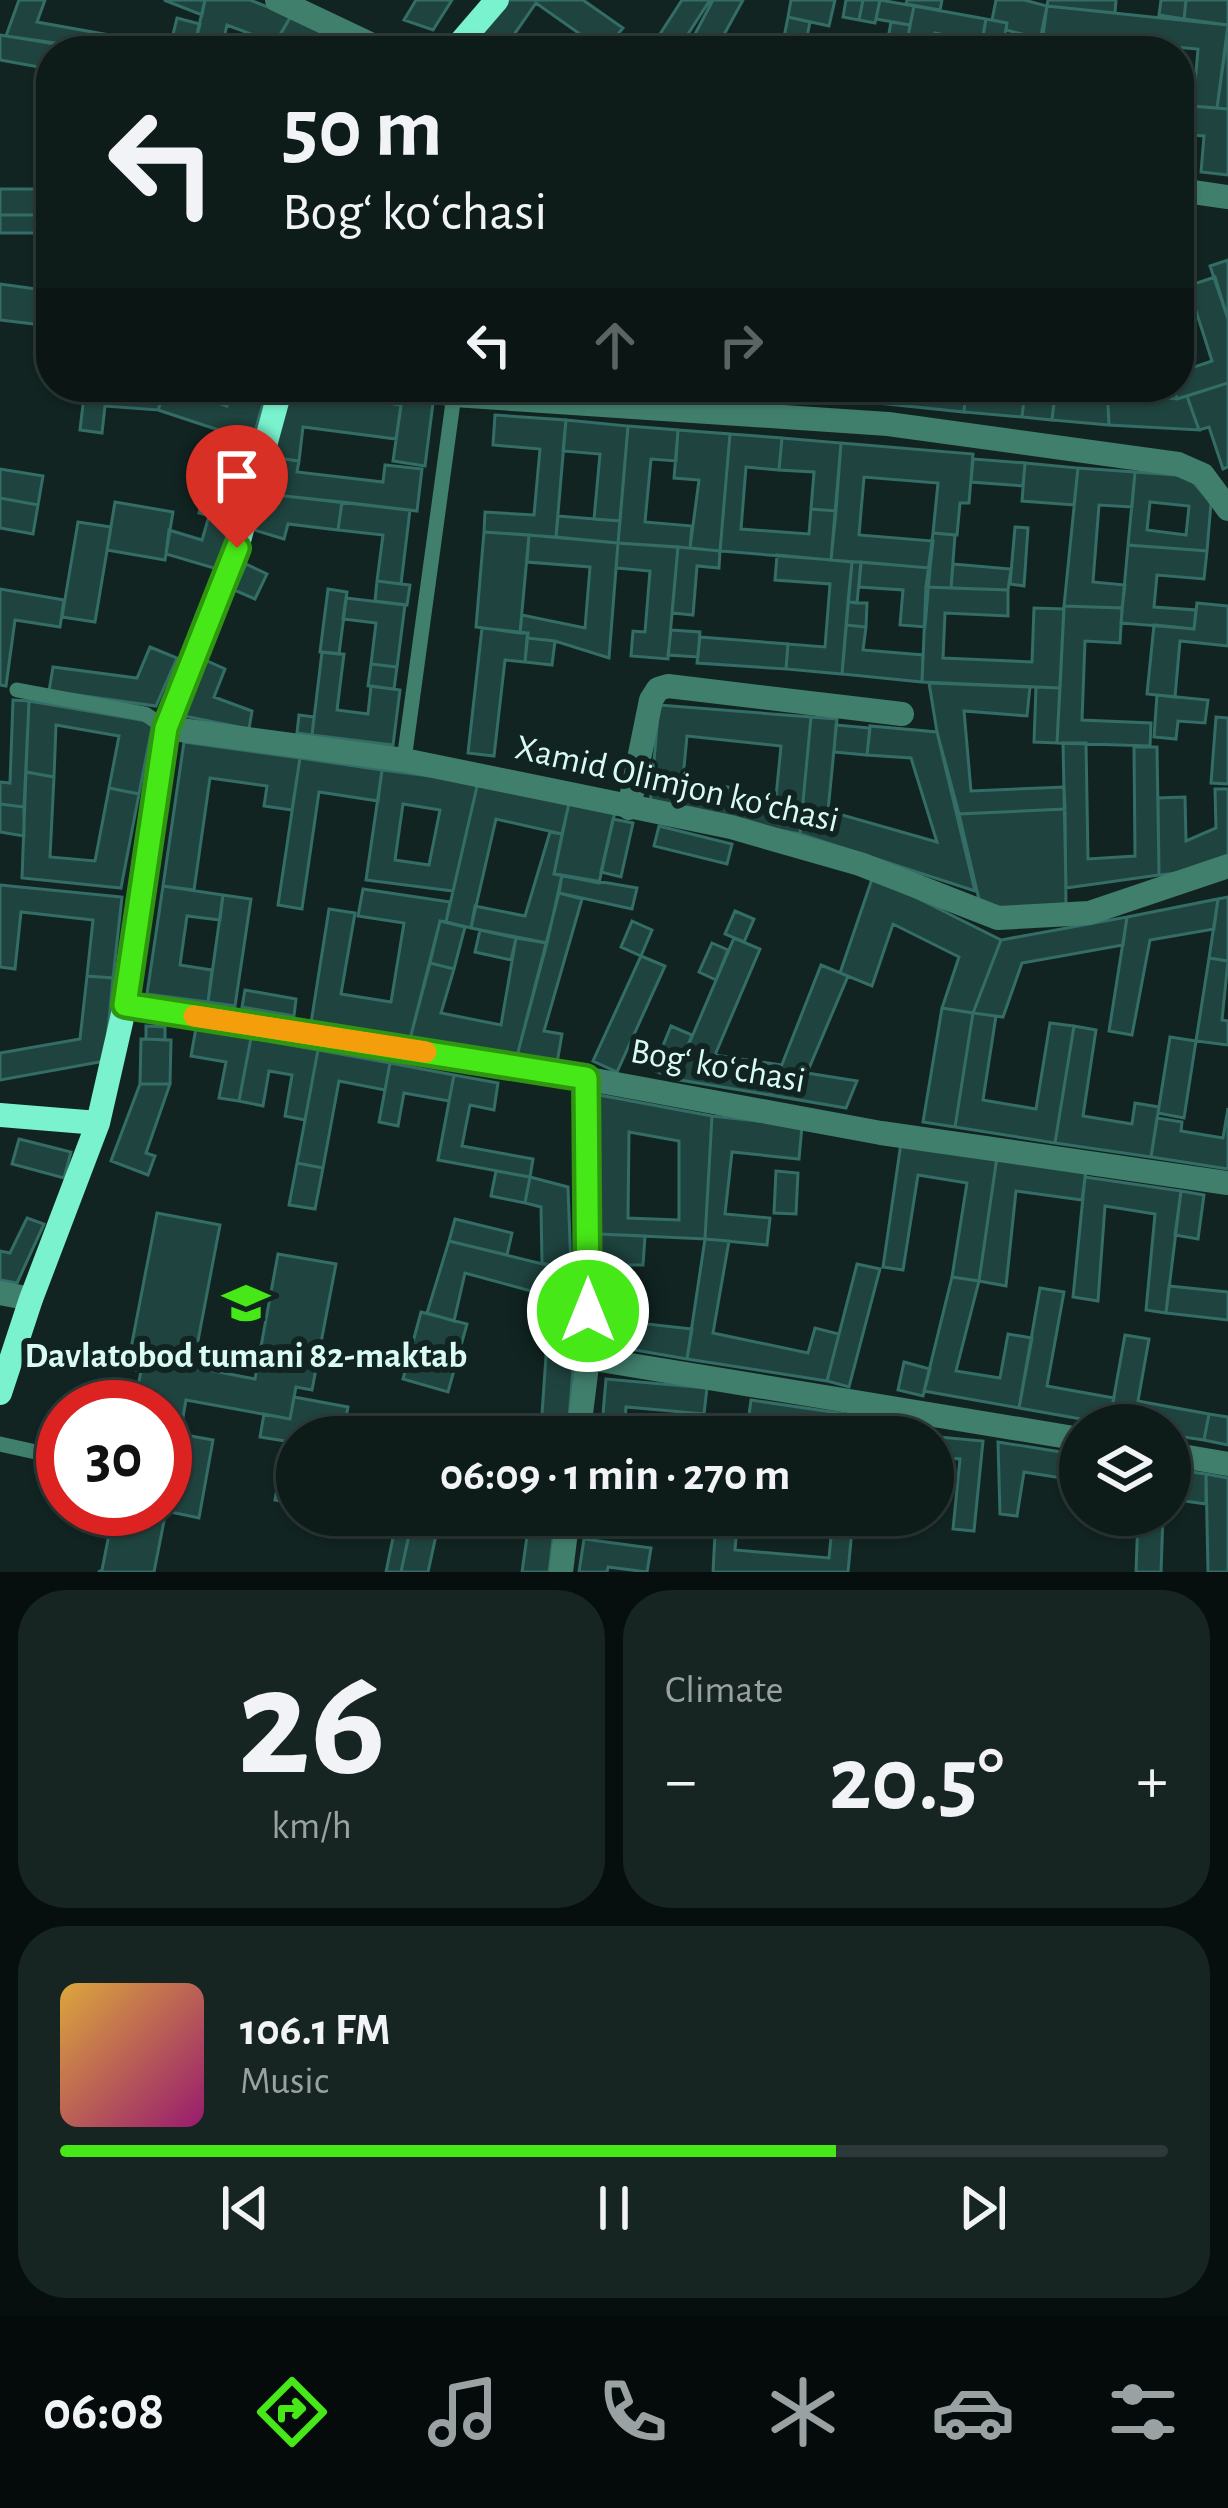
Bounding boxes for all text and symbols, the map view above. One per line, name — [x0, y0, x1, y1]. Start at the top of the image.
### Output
icon: left — [84, 84, 240, 240]
text: 50 m — [282, 88, 443, 172]
text: Bogʻ koʻchasi — [282, 186, 547, 240]
icon: left — [456, 312, 522, 378]
icon: ahead — [582, 312, 648, 378]
icon: right — [708, 312, 774, 378]
pin — [186, 425, 288, 548]
icon: arrive — [204, 443, 270, 509]
street label: Xamid Olimjon koʻchasi — [512, 729, 842, 839]
street label: Bogʻ koʻchasi — [628, 1033, 808, 1099]
position arrow — [525, 1248, 651, 1374]
school or university icon: Davlatobod tumani 82-maktab — [221, 1278, 271, 1328]
place label: Davlatobod tumani 82-maktab — [25, 1338, 467, 1374]
speed limit sign: 30 — [36, 1380, 192, 1536]
map controls — [1059, 1404, 1191, 1536]
button: layers — [1059, 1404, 1191, 1536]
text: 06:09 · 1 min · 270 m — [440, 1453, 790, 1498]
text: 26 — [237, 1647, 386, 1803]
text: Climate — [665, 1671, 783, 1710]
text: 20.5° — [829, 1736, 1004, 1826]
text: − — [665, 1748, 697, 1814]
text: + — [1136, 1748, 1168, 1814]
text: km/h — [271, 1807, 352, 1846]
text: 106.1 FM — [240, 2008, 391, 2053]
text: Music — [240, 2062, 329, 2101]
icon: previous — [212, 2175, 278, 2241]
icon: pause — [581, 2175, 647, 2241]
icon: next — [950, 2175, 1016, 2241]
icon: directions — [250, 2370, 334, 2454]
icon: music — [421, 2370, 505, 2454]
icon: phone — [591, 2370, 675, 2454]
icon: climate — [761, 2370, 845, 2454]
icon: car — [931, 2370, 1015, 2454]
icon: filters — [1101, 2370, 1185, 2454]
text: 06:08 — [43, 2385, 164, 2439]

